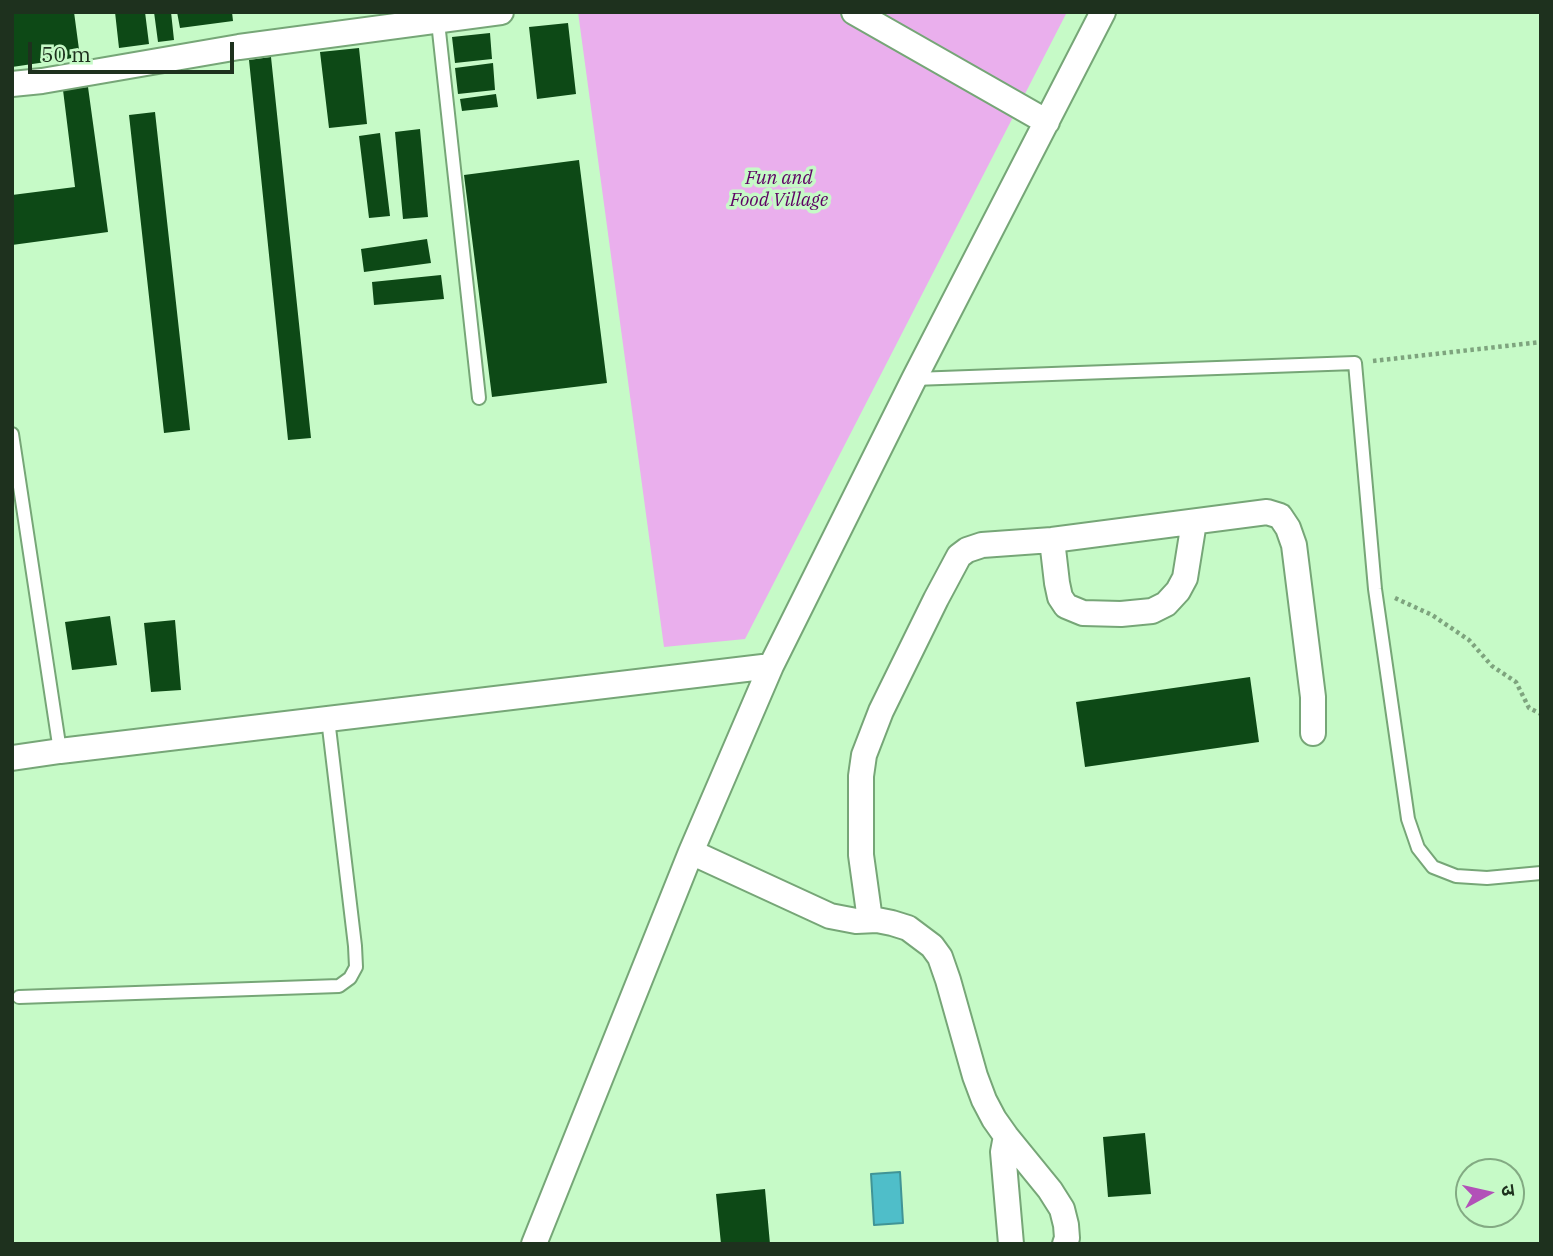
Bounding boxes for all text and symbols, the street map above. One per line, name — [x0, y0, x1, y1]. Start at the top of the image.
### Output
scale bar — [32, 28, 238, 72]
text: 50 m — [41, 40, 91, 68]
park label: Fun and Food Village — [730, 168, 828, 212]
north arrow — [1455, 1158, 1525, 1228]
text: उ — [1496, 1183, 1521, 1198]

